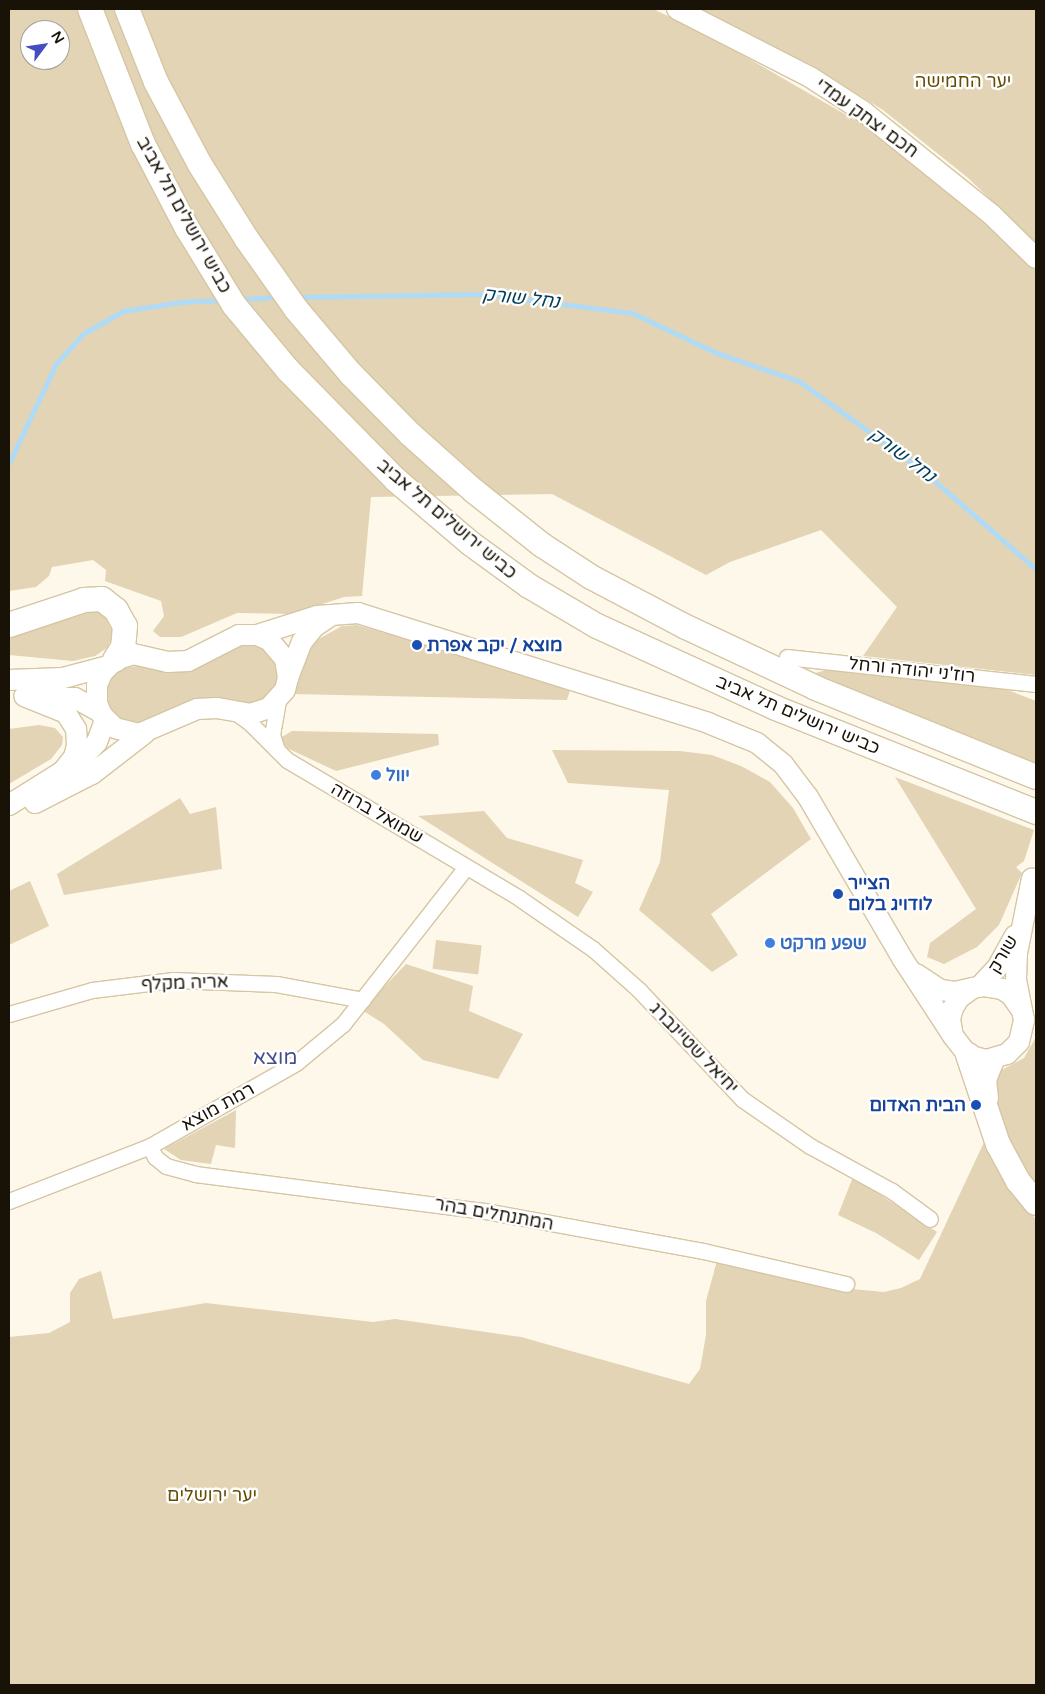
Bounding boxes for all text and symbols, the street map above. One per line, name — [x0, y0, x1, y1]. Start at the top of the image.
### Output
north arrow — [20, 20, 70, 70]
text: N — [47, 28, 68, 47]
park label: יער החמישה — [915, 70, 1011, 92]
street label: חכם יצחק עמדי — [812, 74, 922, 162]
street label: כביש ירושלים תל אביב — [132, 133, 236, 297]
water label: נחל שורק — [481, 284, 561, 314]
water label: נחל שורק — [864, 424, 940, 488]
street label: כביש ירושלים תל אביב — [373, 454, 521, 584]
place label: מוצא / יקב אפרת — [427, 634, 562, 656]
marker: מוצא / יקב אפרת — [411, 639, 423, 651]
street label: רוז'ני יהודה ורחל — [848, 653, 976, 687]
street label: כביש ירושלים תל אביב — [713, 671, 883, 759]
place label: יוול — [386, 764, 410, 786]
marker: יוול — [370, 769, 382, 781]
street label: שמואל ברוזה — [327, 778, 427, 848]
place label: הצייר לודויג בלום — [848, 873, 933, 916]
marker: הצייר לודויג בלום — [832, 888, 844, 900]
street label: שורק — [983, 931, 1023, 977]
place label: שפע מרקט — [780, 932, 867, 954]
marker: שפע מרקט — [764, 937, 776, 949]
street label: אריה מקלף — [141, 971, 229, 995]
street label: יחיאל שטיינברג — [645, 998, 743, 1098]
district label: מוצא — [253, 1046, 297, 1070]
street label: רמת מוצא — [178, 1078, 258, 1136]
place label: הבית האדום — [869, 1094, 966, 1116]
marker: הבית האדום — [970, 1099, 982, 1111]
street label: המתנחלים בהר — [433, 1193, 555, 1235]
park label: יער ירושלים — [167, 1484, 257, 1506]

